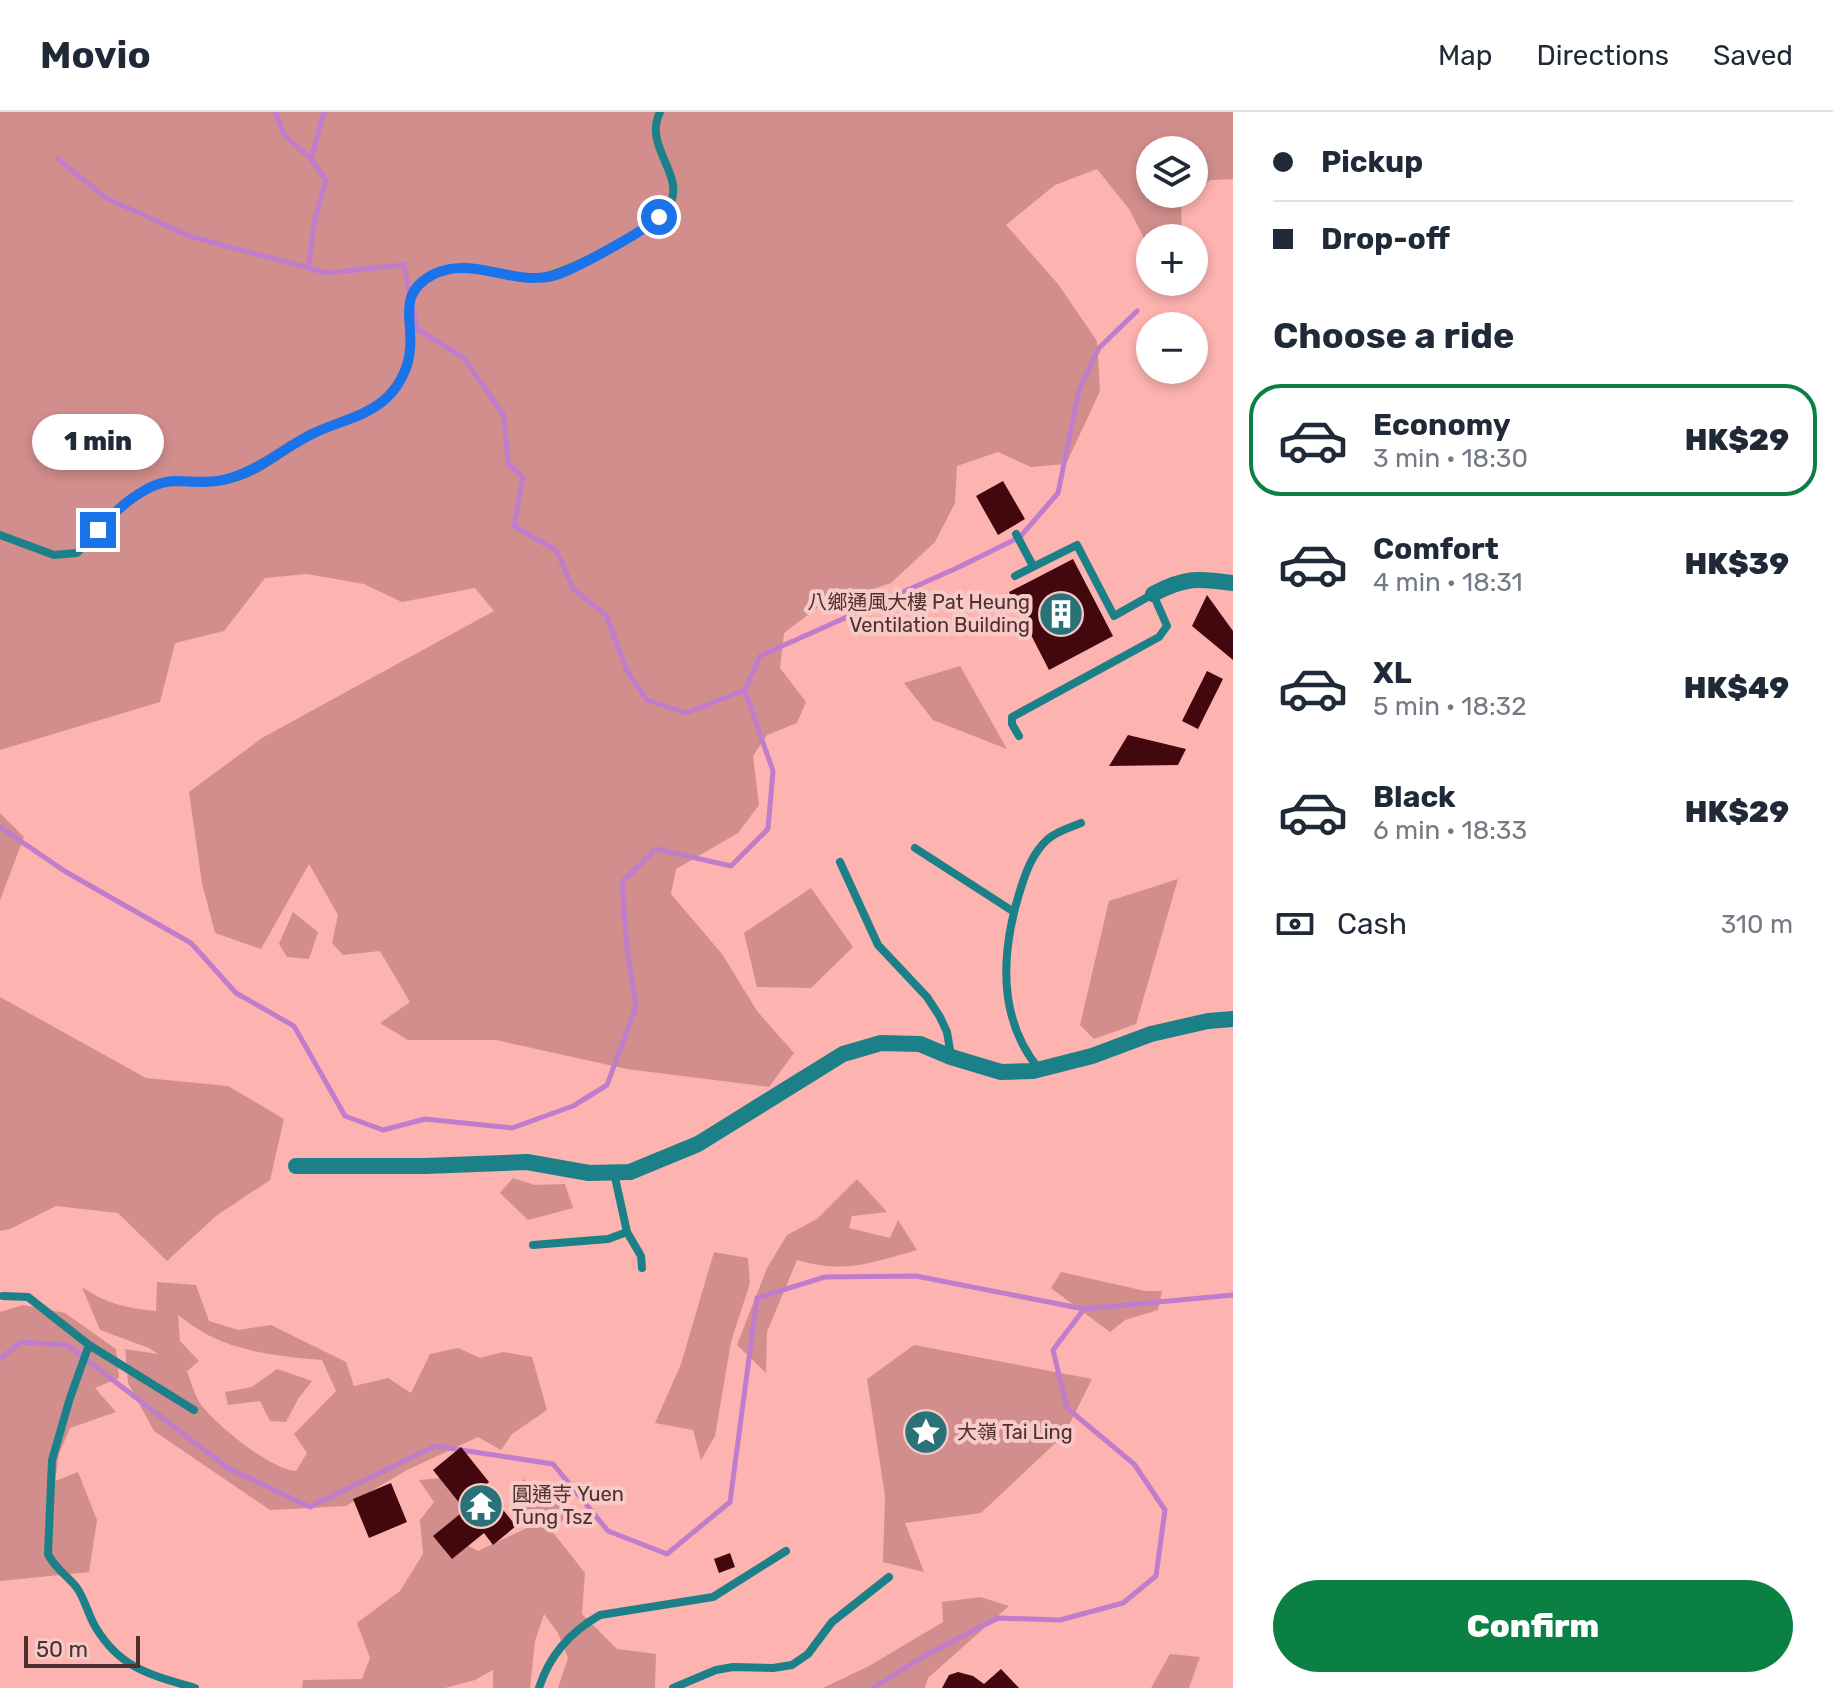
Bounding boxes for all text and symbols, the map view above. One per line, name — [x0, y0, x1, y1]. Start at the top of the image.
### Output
text: Movio — [40, 32, 151, 78]
text: Map — [1438, 39, 1492, 72]
text: Directions — [1536, 39, 1669, 72]
text: Saved — [1713, 39, 1793, 72]
map controls — [1136, 136, 1208, 384]
button: layers — [1136, 136, 1208, 208]
text: Pickup — [1321, 144, 1423, 180]
route start — [641, 199, 677, 235]
text: Drop-off — [1321, 221, 1450, 257]
button: + — [1136, 224, 1208, 296]
button: − — [1136, 312, 1208, 384]
text: Choose a ride — [1273, 314, 1514, 357]
icon: car — [1277, 404, 1349, 476]
text: Economy — [1373, 407, 1511, 443]
callout: 1 min — [32, 414, 164, 470]
text: HK$29 — [1685, 422, 1789, 458]
text: 1 min — [64, 426, 132, 457]
text: 3 min · 18:30 — [1373, 443, 1528, 474]
route end — [80, 512, 116, 548]
icon: car — [1277, 528, 1349, 600]
text: Comfort — [1373, 531, 1499, 567]
text: HK$39 — [1685, 546, 1789, 582]
text: 4 min · 18:31 — [1373, 567, 1523, 598]
place label: 八鄉通風大樓 Pat Heung Ventilation Building — [807, 590, 1030, 637]
building icon: 八鄉通風大樓 Pat Heung Ventilation Building — [1037, 590, 1085, 638]
icon: car — [1277, 652, 1349, 724]
text: XL — [1373, 655, 1412, 691]
text: HK$49 — [1684, 670, 1789, 706]
text: 5 min · 18:32 — [1373, 691, 1527, 722]
icon: car — [1277, 776, 1349, 848]
text: Black — [1373, 779, 1456, 815]
text: HK$29 — [1685, 794, 1789, 830]
text: 6 min · 18:33 — [1373, 815, 1527, 846]
icon: cash — [1273, 902, 1317, 946]
text: Cash — [1337, 906, 1407, 942]
text: 310 m — [1721, 909, 1793, 940]
place icon: 大嶺 Tai Ling — [902, 1408, 950, 1456]
place label: 大嶺 Tai Ling — [957, 1420, 1073, 1444]
temple icon: 圓通寺 Yuen Tung Tsz — [457, 1482, 505, 1530]
place label: 圓通寺 Yuen Tung Tsz — [512, 1482, 624, 1529]
button: Confirm — [1273, 1580, 1793, 1672]
scale bar — [24, 1632, 140, 1668]
text: 50 m — [36, 1636, 88, 1663]

